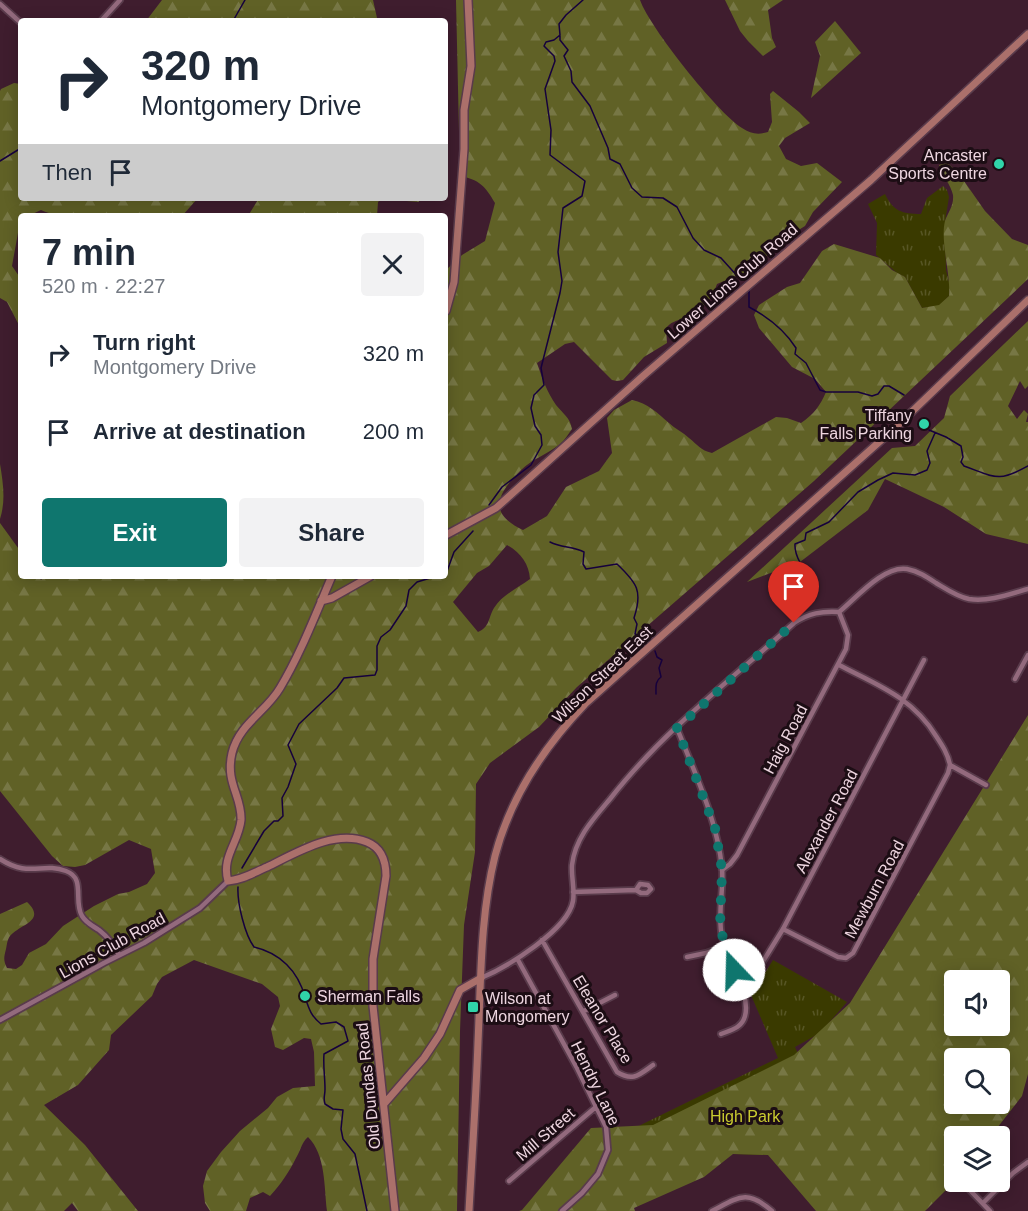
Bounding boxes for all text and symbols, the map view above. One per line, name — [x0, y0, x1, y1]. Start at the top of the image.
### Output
icon: right — [42, 42, 120, 120]
text: 320 m — [141, 42, 260, 89]
text: Montgomery Drive — [141, 91, 362, 121]
place label: Ancaster Sports Centre — [888, 147, 988, 182]
icon: arrive — [104, 156, 137, 189]
marker: Ancaster Sports Centre — [992, 157, 1006, 171]
text: Then — [42, 160, 92, 185]
street label: Lower Lions Club Road — [664, 220, 801, 342]
text: 7 min — [42, 232, 136, 273]
button: close — [361, 233, 424, 296]
text: 520 m · 22:27 — [42, 275, 165, 297]
text: Turn right — [93, 330, 195, 355]
icon: right — [42, 338, 75, 371]
text: 320 m — [363, 341, 424, 366]
text: Montgomery Drive — [93, 356, 256, 378]
place label: Tiffany Falls Parking — [820, 407, 912, 442]
icon: arrive — [42, 416, 75, 449]
marker: Tiffany Falls Parking — [917, 417, 931, 431]
text: Arrive at destination — [93, 419, 306, 444]
text: 200 m — [363, 419, 424, 444]
button: Exit — [42, 498, 227, 567]
button: Share — [239, 498, 424, 567]
pin — [768, 561, 819, 623]
icon: arrive — [777, 570, 810, 603]
street label: Wilson Street East — [549, 622, 656, 726]
street label: Haig Road — [760, 702, 811, 777]
street label: Alexander Road — [792, 767, 861, 876]
street label: Mewburn Road — [841, 837, 907, 941]
street label: Lions Club Road — [56, 909, 168, 982]
position arrow — [702, 938, 766, 1002]
map controls — [944, 970, 1010, 1192]
button: sound — [944, 970, 1010, 1036]
street label: Eleanor Place — [570, 972, 636, 1066]
place label: Sherman Falls — [317, 988, 420, 1005]
marker: Sherman Falls — [298, 989, 312, 1003]
place label: Wilson at Mongomery — [485, 990, 569, 1025]
marker: Wilson at Mongomery — [466, 1000, 480, 1014]
street label: Old Dundas Road — [353, 1022, 384, 1150]
street label: Hendry Lane — [568, 1038, 623, 1128]
button: search — [944, 1048, 1010, 1114]
street label: Mill Street — [513, 1104, 578, 1164]
park label: High Park — [710, 1108, 781, 1125]
button: layers — [944, 1126, 1010, 1192]

